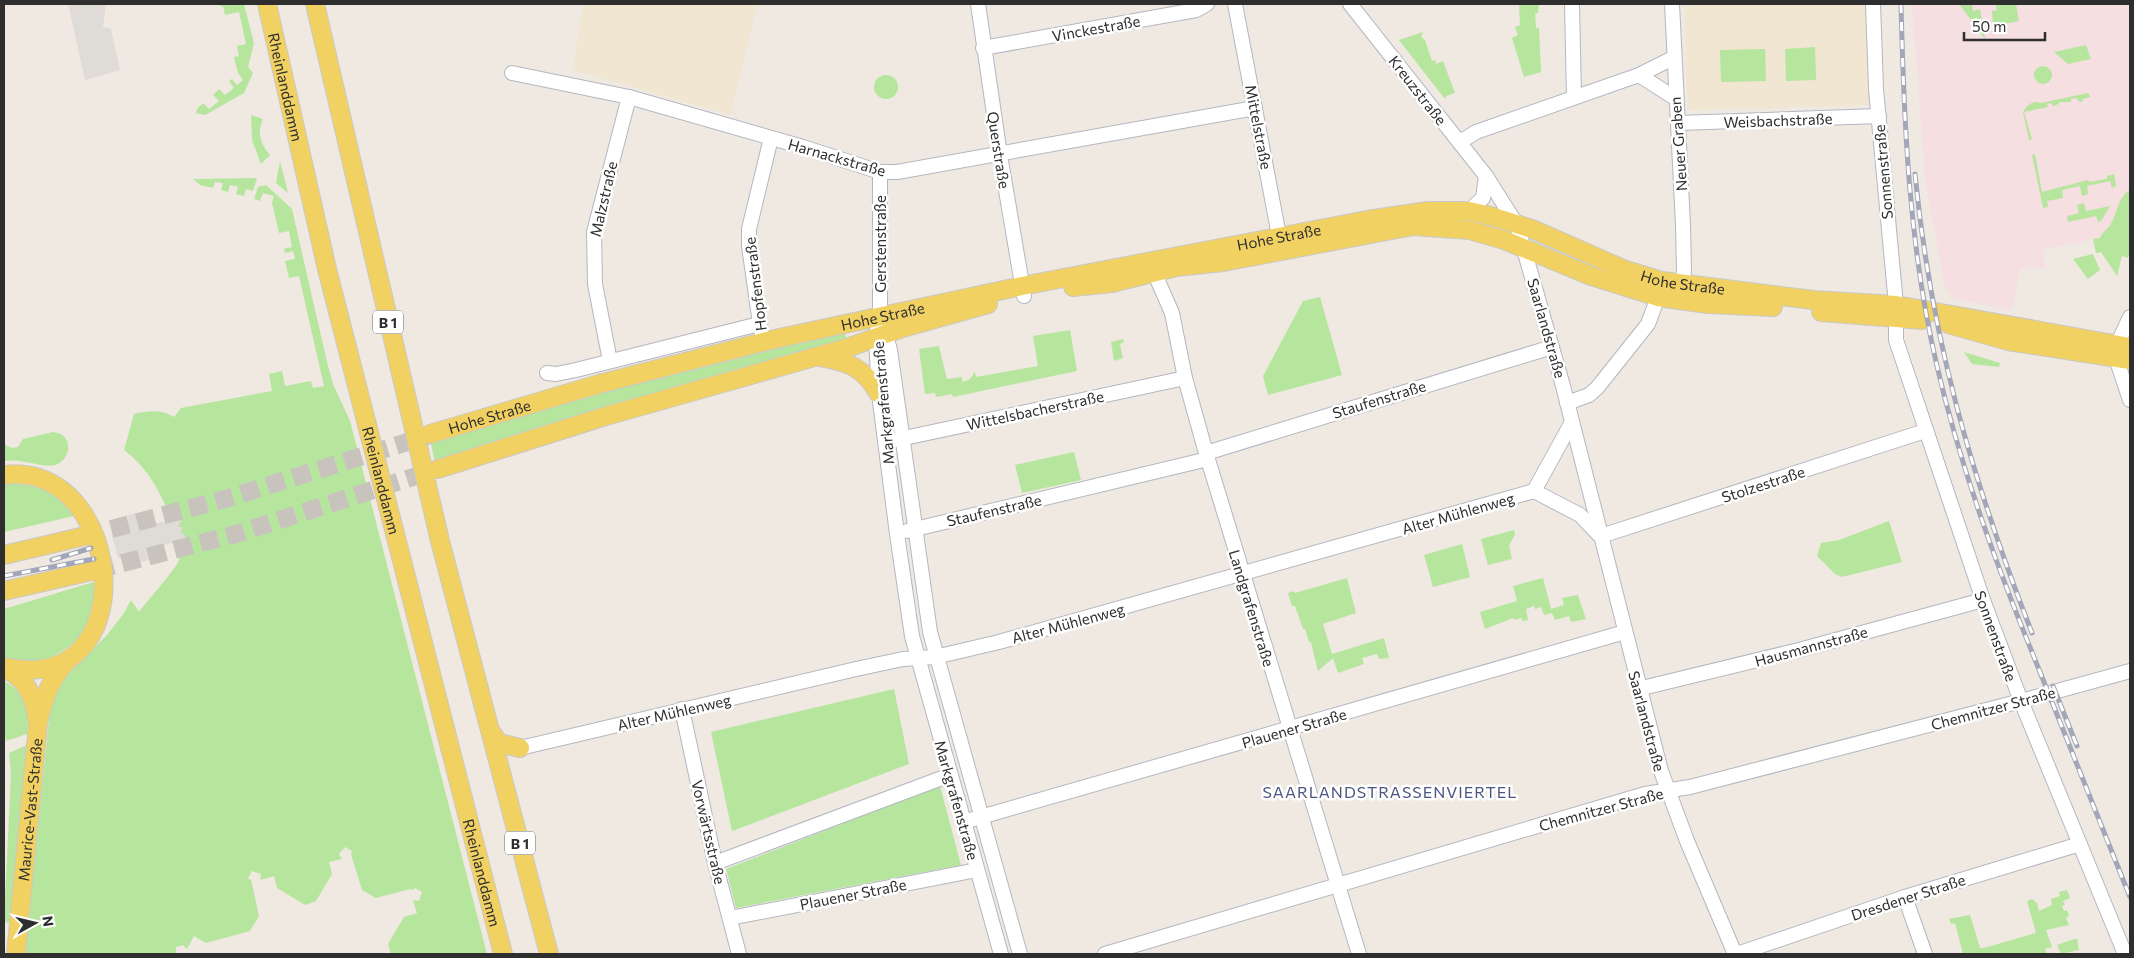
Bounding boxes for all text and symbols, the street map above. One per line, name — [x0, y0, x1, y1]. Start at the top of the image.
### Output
scale bar — [1964, 10, 2045, 42]
street label: Vinckestraße — [1050, 11, 1142, 45]
text: 50 m — [1972, 17, 2006, 35]
street label: Rheinlanddamm — [265, 31, 307, 143]
street label: Kreuzstraße — [1385, 52, 1451, 128]
street label: Mittelstraße — [1242, 83, 1276, 171]
street label: Neuer Graben — [1666, 96, 1690, 192]
street label: Weisbachstraße — [1723, 109, 1833, 131]
street label: Querstraße — [984, 110, 1014, 190]
street label: Sonnenstraße — [1870, 124, 1896, 220]
street label: Harnackstraße — [786, 134, 888, 180]
street label: Malzstraße — [586, 159, 620, 239]
street label: Gerstenstraße — [871, 195, 889, 293]
street label: Hohe Straße — [1235, 220, 1322, 254]
street label: Hopfenstraße — [740, 236, 770, 332]
street label: Hohe Straße — [1639, 266, 1726, 298]
street label: Saarlandstraße — [1524, 276, 1570, 380]
street label: Hohe Straße — [839, 298, 926, 334]
road number: B 1 — [373, 311, 403, 334]
street label: Markgrafenstraße — [869, 341, 897, 465]
street label: Staufenstraße — [1330, 376, 1428, 422]
street label: Wittelsbacherstraße — [965, 387, 1105, 433]
street label: Hohe Straße — [446, 396, 533, 437]
street label: Rheinlanddamm — [359, 425, 404, 536]
street label: Stolzestraße — [1719, 462, 1807, 506]
street label: Alter Mühlenweg — [1400, 488, 1516, 538]
street label: Staufenstraße — [945, 490, 1043, 530]
street label: Landgrafenstraße — [1226, 547, 1278, 669]
street label: Sonnenstraße — [1971, 588, 2021, 684]
street label: Alter Mühlenweg — [1010, 599, 1126, 647]
street label: Hausmannstraße — [1753, 622, 1869, 670]
street label: Saarlandstraße — [1625, 669, 1669, 773]
street label: Chemnitzer Straße — [1929, 683, 2057, 733]
street label: Alter Mühlenweg — [615, 690, 733, 734]
street label: Plauener Straße — [1240, 704, 1349, 752]
street label: Maurice-Vast-Straße — [14, 737, 46, 882]
street label: Markgrafenstraße — [931, 738, 983, 862]
street label: Vorwärtsstraße — [688, 778, 730, 886]
district label: SAARLANDSTRASSENVIERTEL — [1262, 782, 1518, 801]
street label: Chemnitzer Straße — [1537, 784, 1665, 834]
street label: Rheinlanddamm — [460, 817, 505, 929]
road number: B 1 — [505, 831, 535, 854]
street label: Dresdener Straße — [1849, 870, 1967, 924]
street label: Plauener Straße — [798, 875, 908, 913]
north arrow — [10, 898, 60, 948]
text: N — [39, 915, 58, 928]

